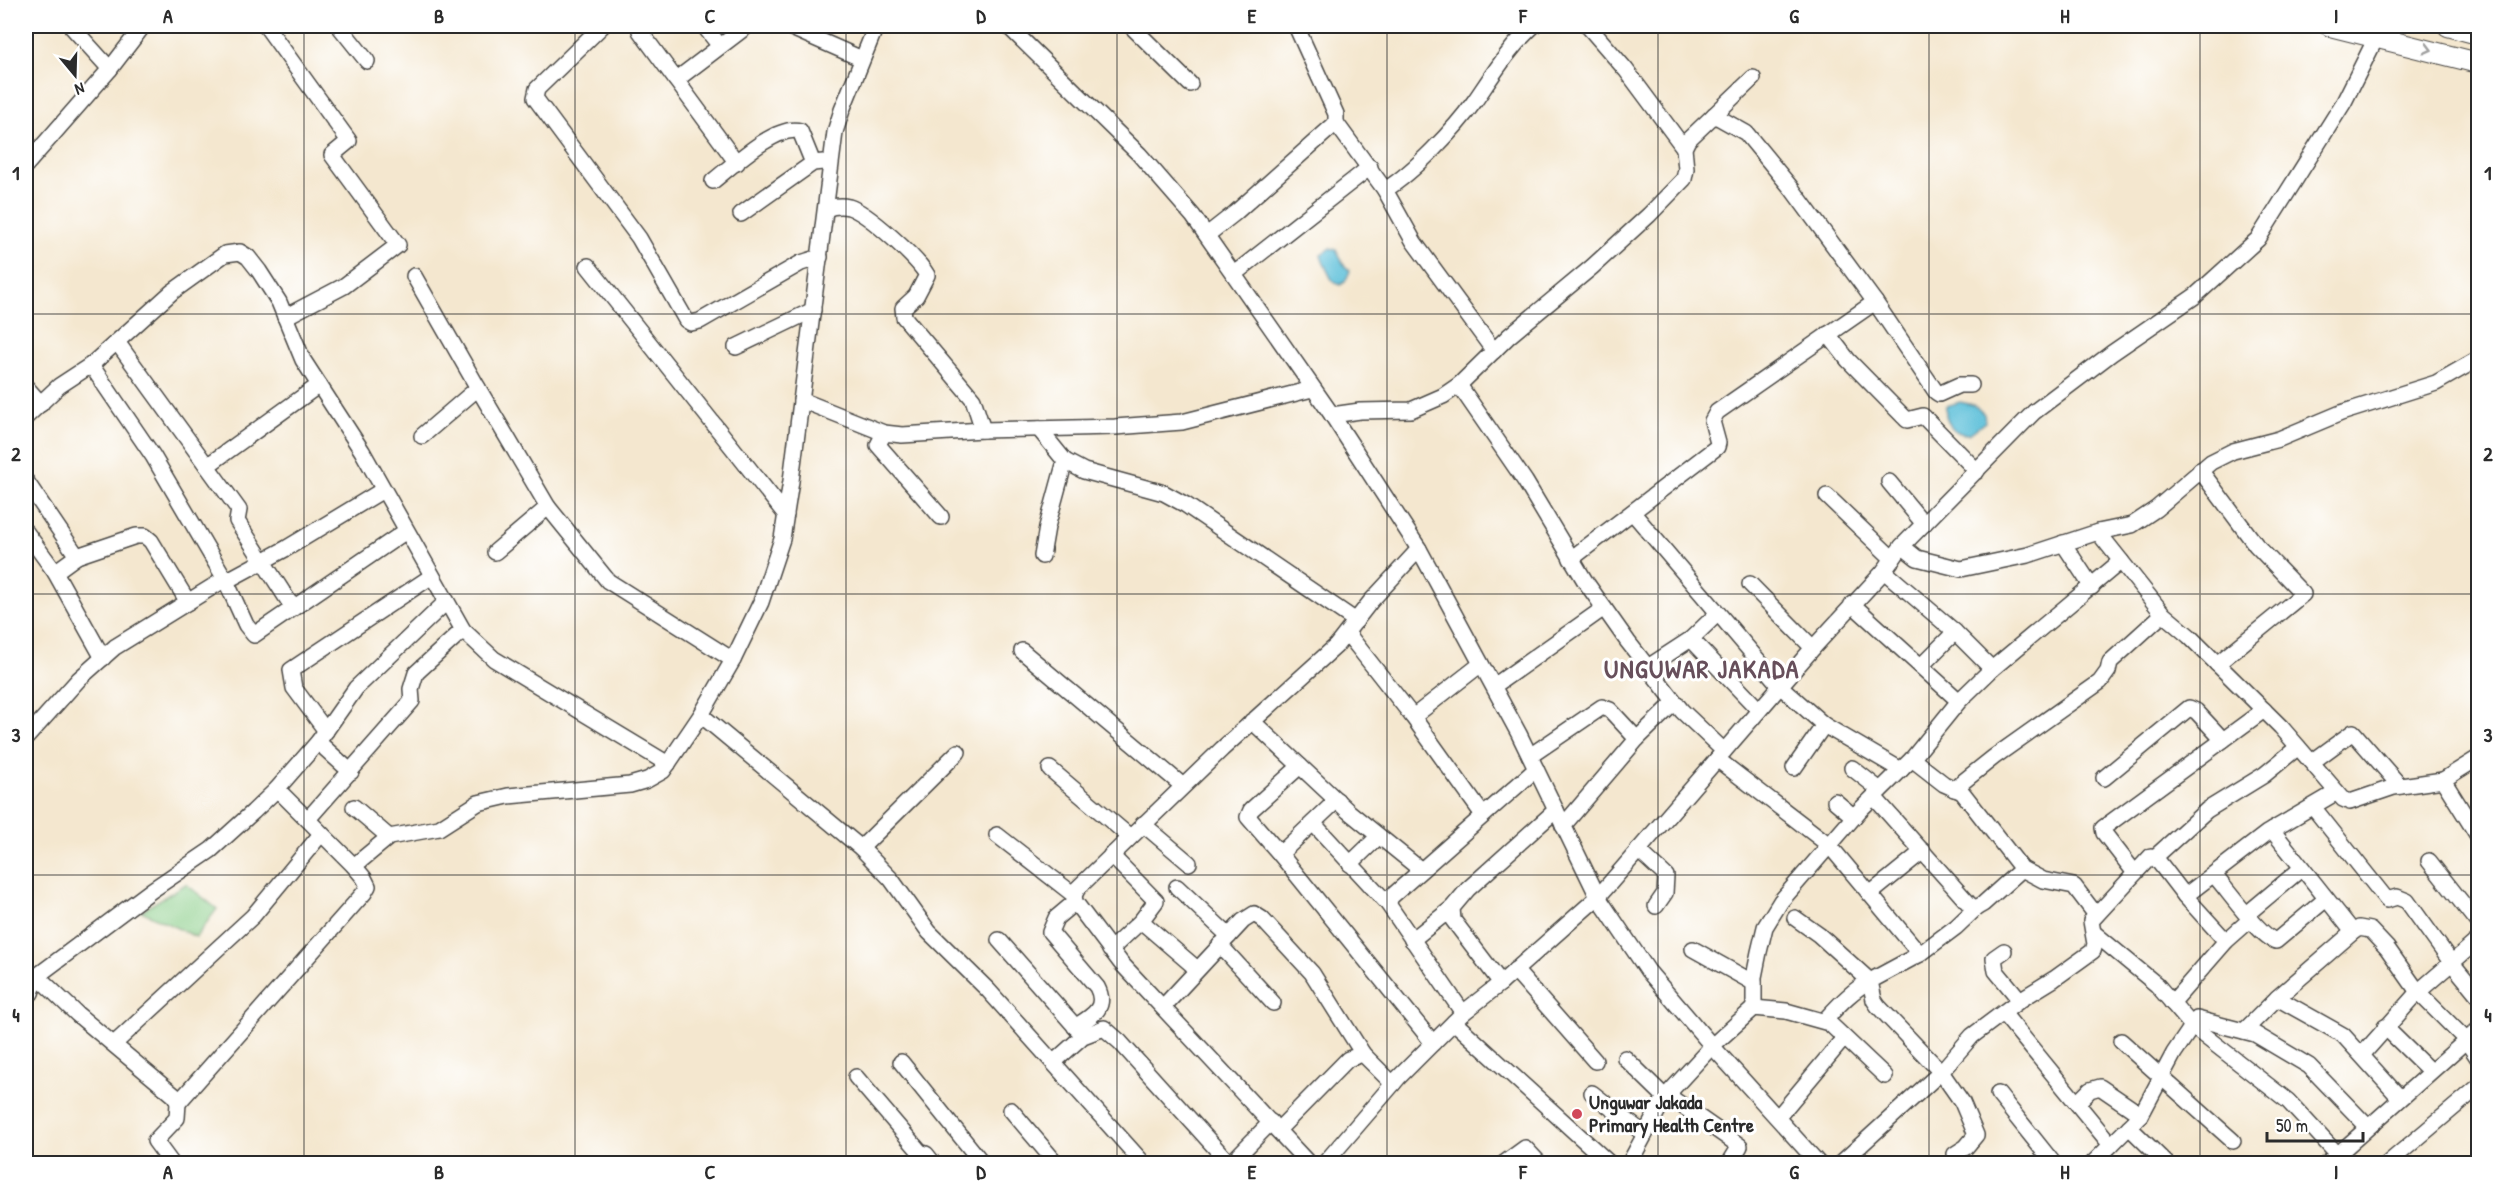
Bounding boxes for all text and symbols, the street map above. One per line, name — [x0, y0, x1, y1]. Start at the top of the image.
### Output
text: A — [163, 2, 173, 29]
text: B — [434, 2, 444, 29]
text: C — [705, 2, 716, 29]
text: D — [976, 2, 986, 29]
text: E — [1248, 2, 1257, 29]
text: F — [1518, 2, 1528, 29]
text: G — [1789, 2, 1799, 29]
text: H — [2060, 2, 2070, 29]
text: I — [2334, 2, 2338, 29]
one-way arrow — [2423, 42, 2433, 55]
north arrow — [45, 45, 105, 105]
text: N — [72, 77, 87, 101]
text: 1 — [12, 159, 20, 186]
text: 1 — [2484, 159, 2492, 186]
text: 2 — [11, 440, 21, 467]
text: 2 — [2483, 440, 2493, 467]
district label: UNGUWAR JAKADA — [1604, 651, 1800, 686]
text: 3 — [12, 721, 21, 748]
text: 3 — [2484, 721, 2493, 748]
text: 4 — [12, 1001, 20, 1028]
text: 4 — [2484, 1001, 2492, 1028]
place label: Unguwar Jakada Primary Health Centre — [1589, 1088, 1754, 1139]
scale bar — [2267, 1105, 2363, 1143]
marker: Unguwar Jakada Primary Health Centre — [1570, 1107, 1584, 1121]
text: 50 m — [2276, 1113, 2308, 1138]
text: A — [163, 1158, 173, 1185]
text: B — [434, 1158, 444, 1185]
text: C — [705, 1158, 716, 1185]
text: D — [976, 1158, 986, 1185]
text: E — [1248, 1158, 1257, 1185]
text: F — [1518, 1158, 1528, 1185]
text: G — [1789, 1158, 1799, 1185]
text: H — [2060, 1158, 2070, 1185]
text: I — [2334, 1158, 2338, 1185]

